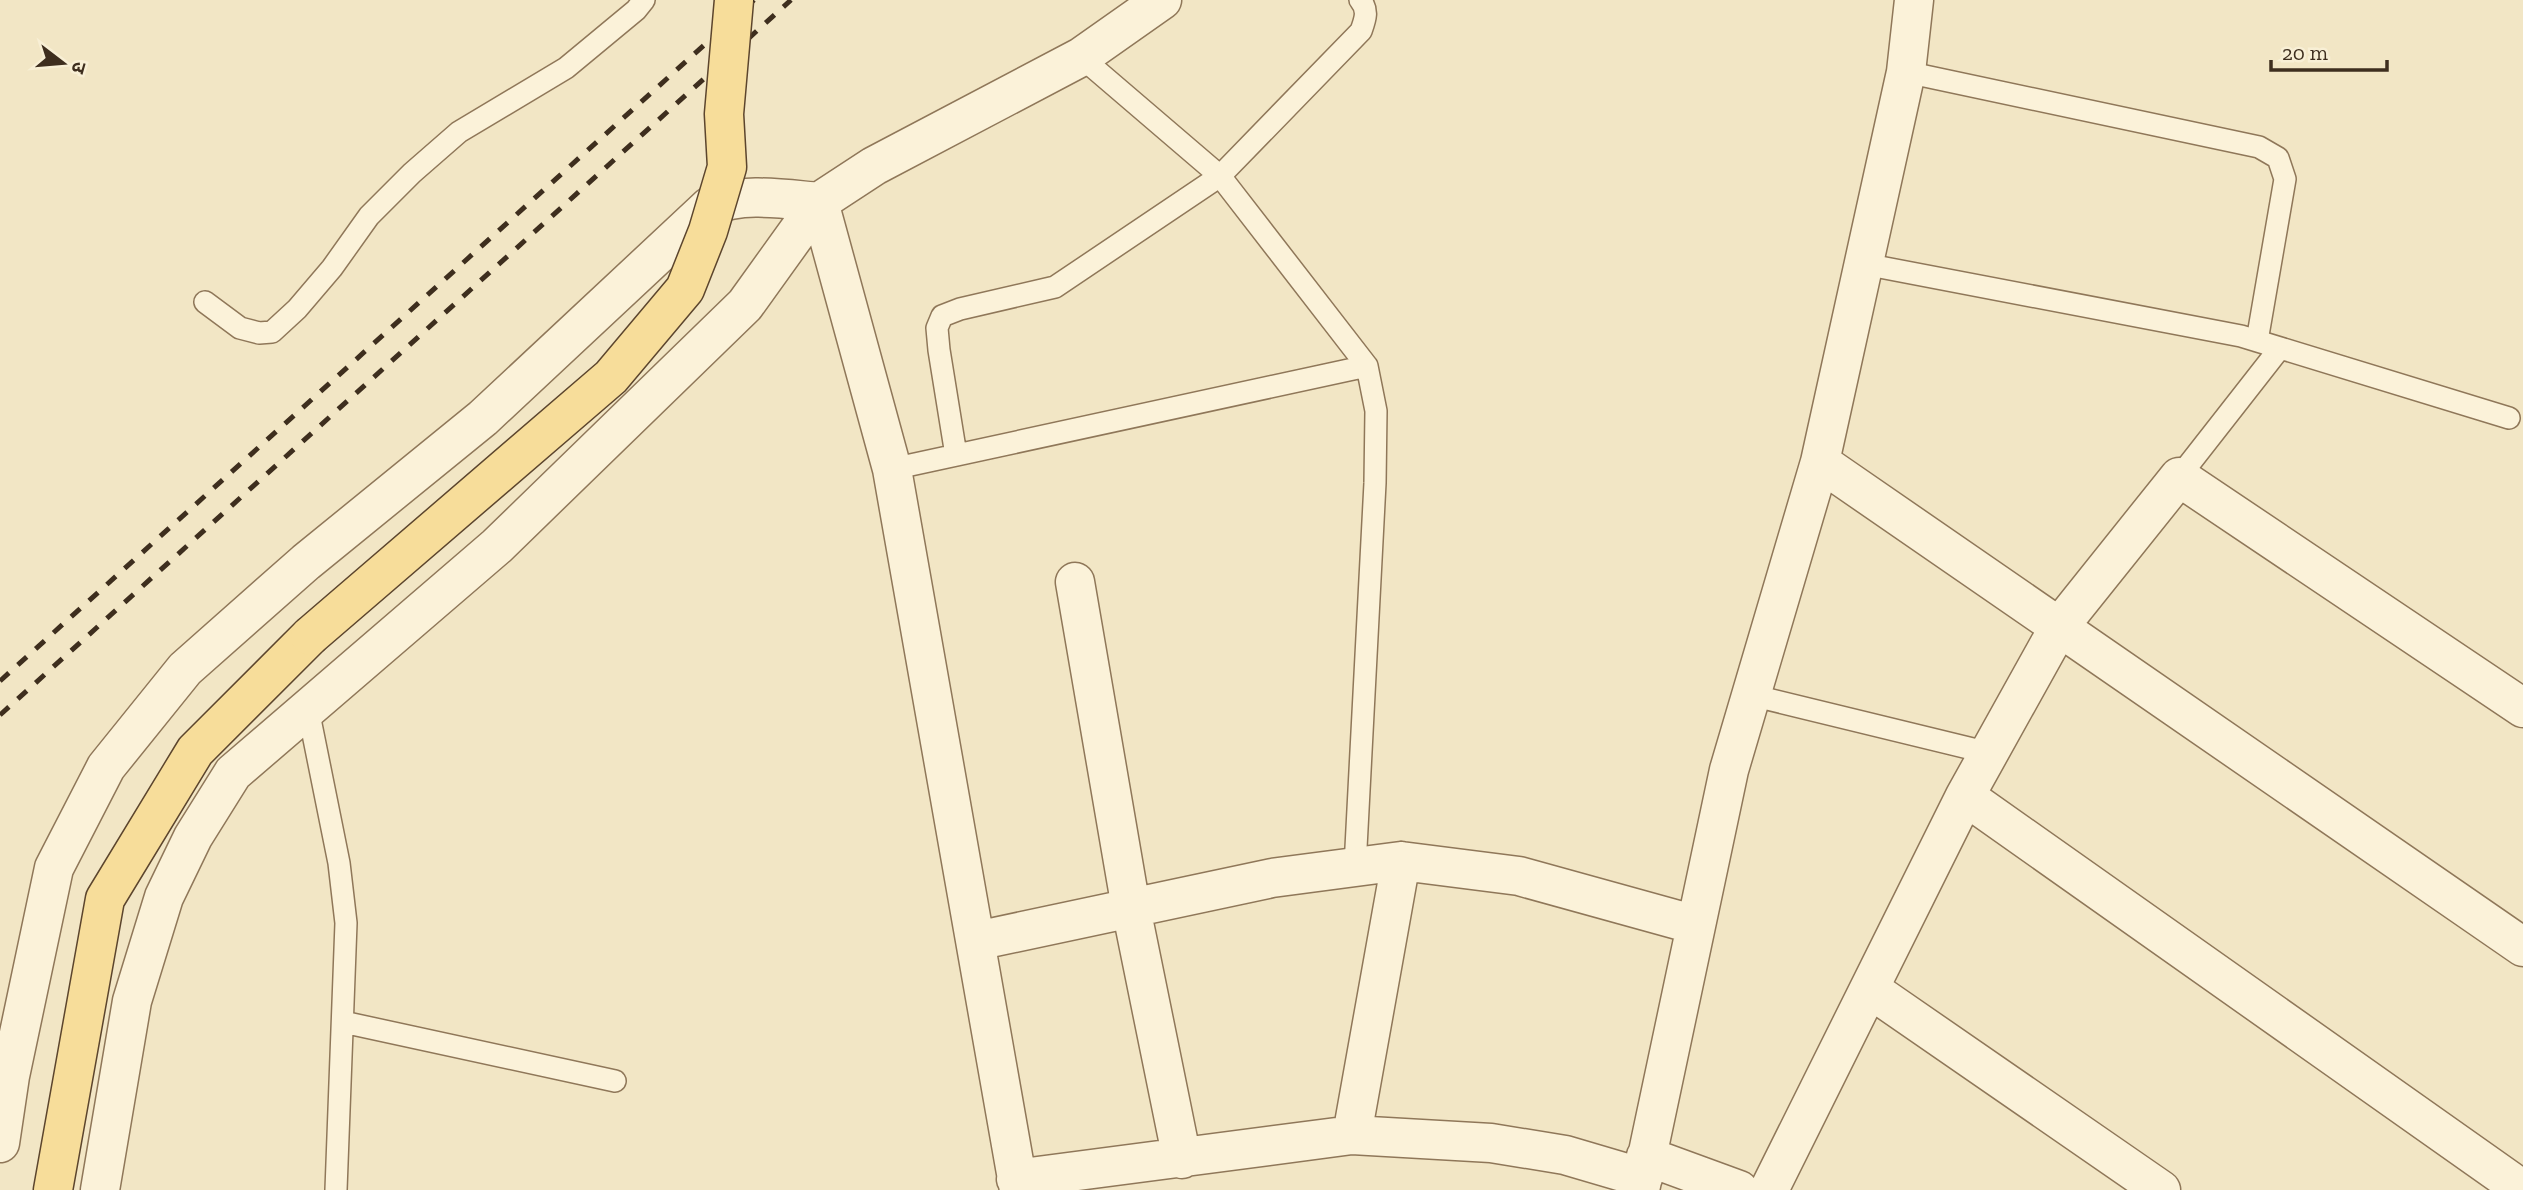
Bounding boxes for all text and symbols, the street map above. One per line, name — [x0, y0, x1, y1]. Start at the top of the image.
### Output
north arrow — [28, 28, 98, 98]
scale bar — [2271, 28, 2386, 72]
text: 20 m — [2282, 40, 2328, 65]
text: उ — [66, 59, 91, 77]

